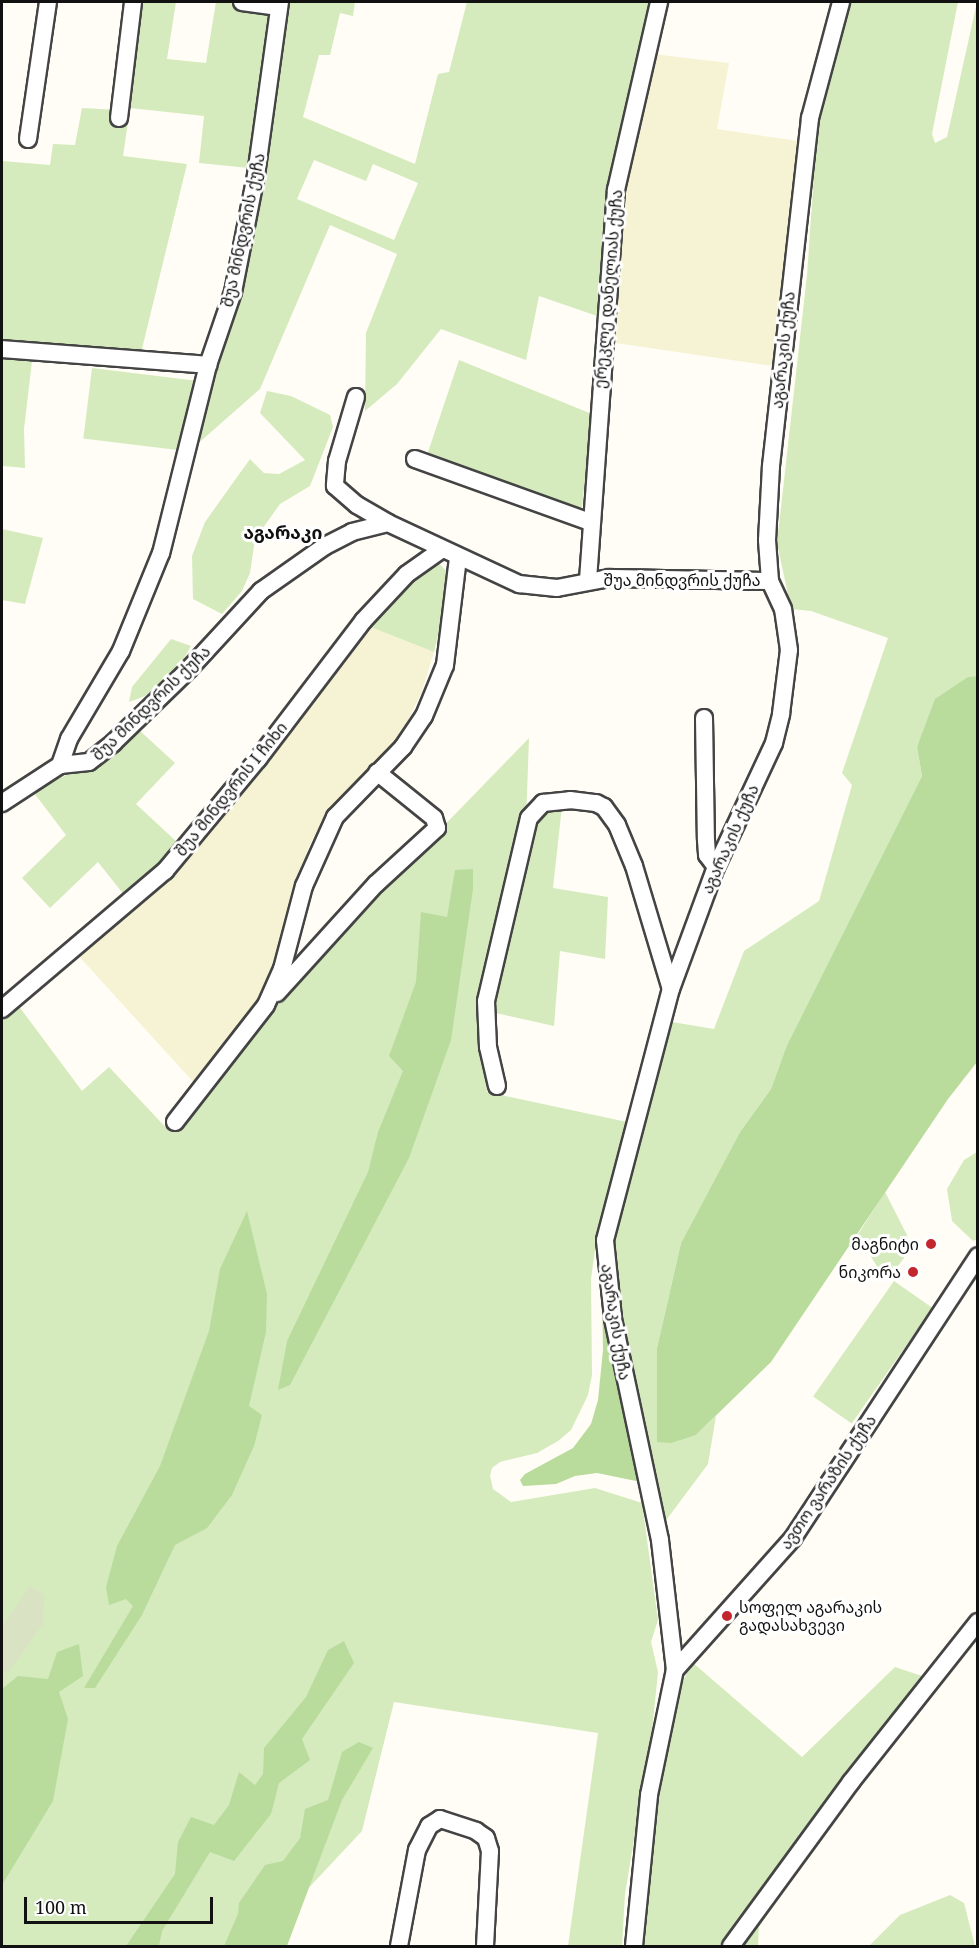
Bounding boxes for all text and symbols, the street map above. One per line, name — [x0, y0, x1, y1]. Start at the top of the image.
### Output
street label: შუა მინდვრის ქუჩა — [217, 151, 269, 309]
street label: ერეკლე დანელიას ქუჩა — [590, 189, 626, 389]
street label: აგარაკის ქუჩა — [767, 291, 799, 409]
district label: აგარაკი — [244, 521, 322, 543]
street label: შუა მინდვრის ქუჩა — [604, 570, 760, 590]
street label: შუა მინდვრის ქუჩა — [88, 642, 214, 764]
street label: შუა მინდვრის I ჩიხი — [171, 718, 291, 860]
street label: აგარაკის ქუჩა — [697, 781, 763, 897]
place label: მაგნიტი — [851, 1234, 919, 1254]
marker: მაგნიტი — [924, 1237, 938, 1251]
street label: აგარაკის ქუჩა — [597, 1262, 635, 1382]
place label: ნიკორა — [839, 1262, 901, 1282]
marker: ნიკორა — [906, 1265, 920, 1279]
street label: ავთო ვარაზის ქუჩა — [776, 1411, 880, 1553]
place label: სოფელ აგარაკის გადასახვევი — [739, 1597, 882, 1635]
marker: სოფელ აგარაკის გადასახვევი — [720, 1609, 734, 1623]
scale bar — [27, 1885, 216, 1923]
text: 100 m — [35, 1895, 87, 1919]

